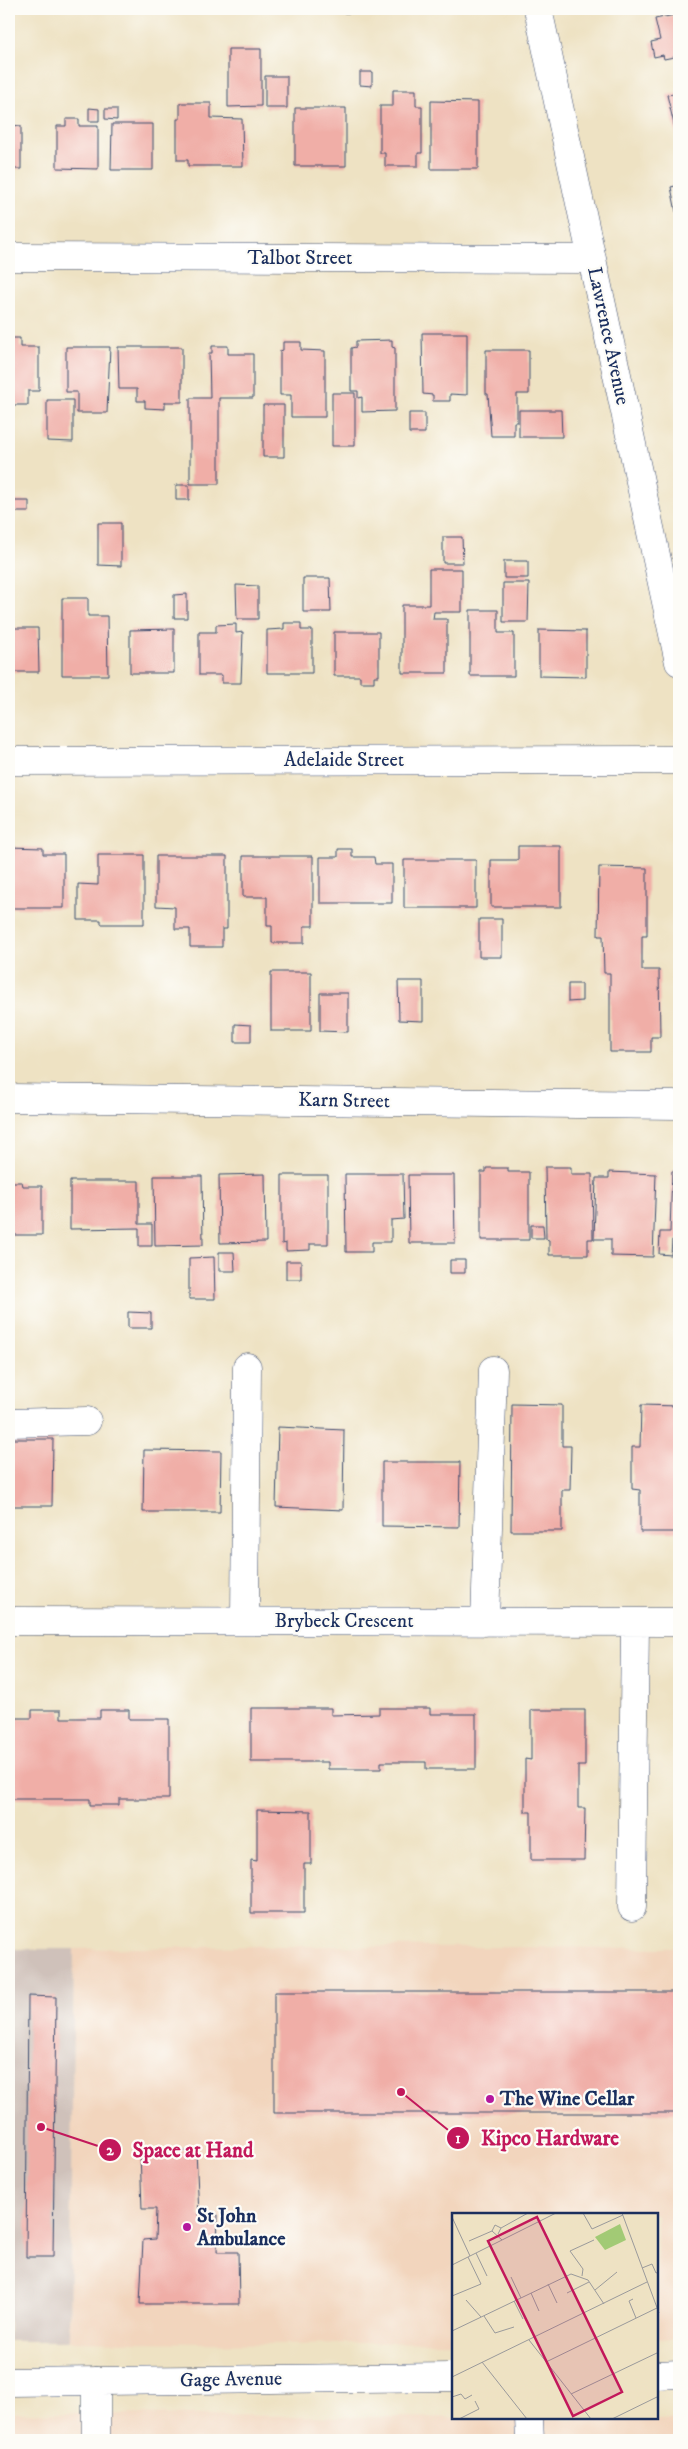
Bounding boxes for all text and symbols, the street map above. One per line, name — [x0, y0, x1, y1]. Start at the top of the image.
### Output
street label: Talbot Street — [248, 246, 352, 271]
street label: Lawrence Avenue — [581, 265, 635, 407]
street label: Adelaide Street — [284, 748, 404, 773]
street label: Karn Street — [298, 1088, 390, 1114]
street label: Brybeck Crescent — [274, 1609, 414, 1634]
place label: The Wine Cellar — [499, 2087, 635, 2112]
marker: The Wine Cellar — [484, 2093, 496, 2105]
callout: Kipco Hardware — [446, 2120, 629, 2156]
text: Kipco Hardware — [481, 2126, 619, 2152]
text: 1 — [455, 2129, 461, 2148]
callout: Space at Hand — [98, 2132, 263, 2168]
text: Space at Hand — [133, 2138, 254, 2164]
text: 2 — [106, 2141, 114, 2160]
place label: St John Ambulance — [196, 2204, 286, 2252]
inset map — [452, 2213, 658, 2419]
marker: St John Ambulance — [181, 2221, 193, 2233]
street label: Gage Avenue — [180, 2367, 282, 2393]

